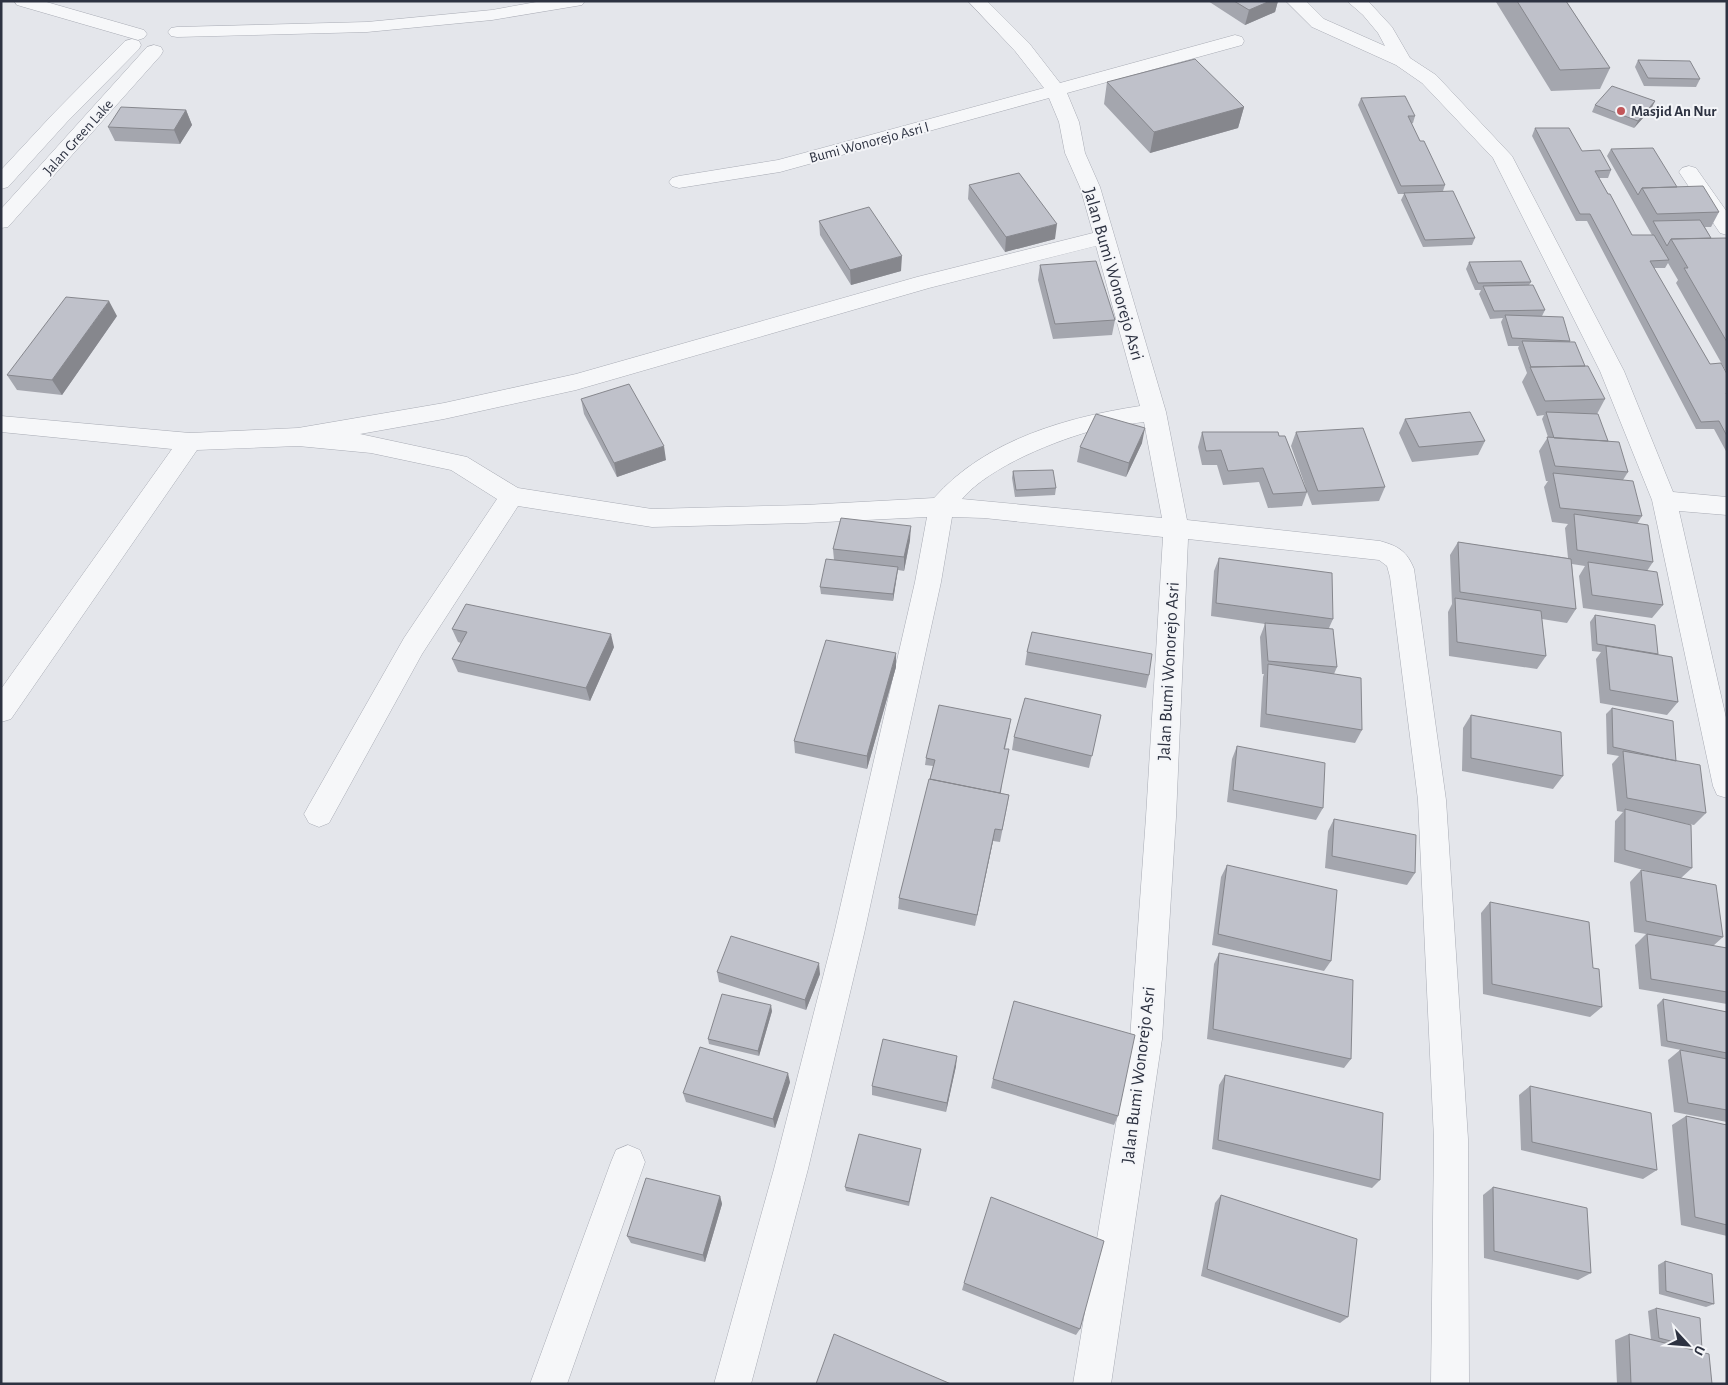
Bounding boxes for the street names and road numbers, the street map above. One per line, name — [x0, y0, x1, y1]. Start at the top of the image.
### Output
street label: Jalan Green Lake — [41, 96, 116, 178]
street label: Bumi Wonorejo Asri I — [808, 119, 931, 166]
street label: Jalan Bumi Wonorejo Asri — [1080, 186, 1146, 363]
street label: Jalan Bumi Wonorejo Asri — [1155, 581, 1183, 761]
street label: Jalan Bumi Wonorejo Asri — [1119, 985, 1159, 1165]

